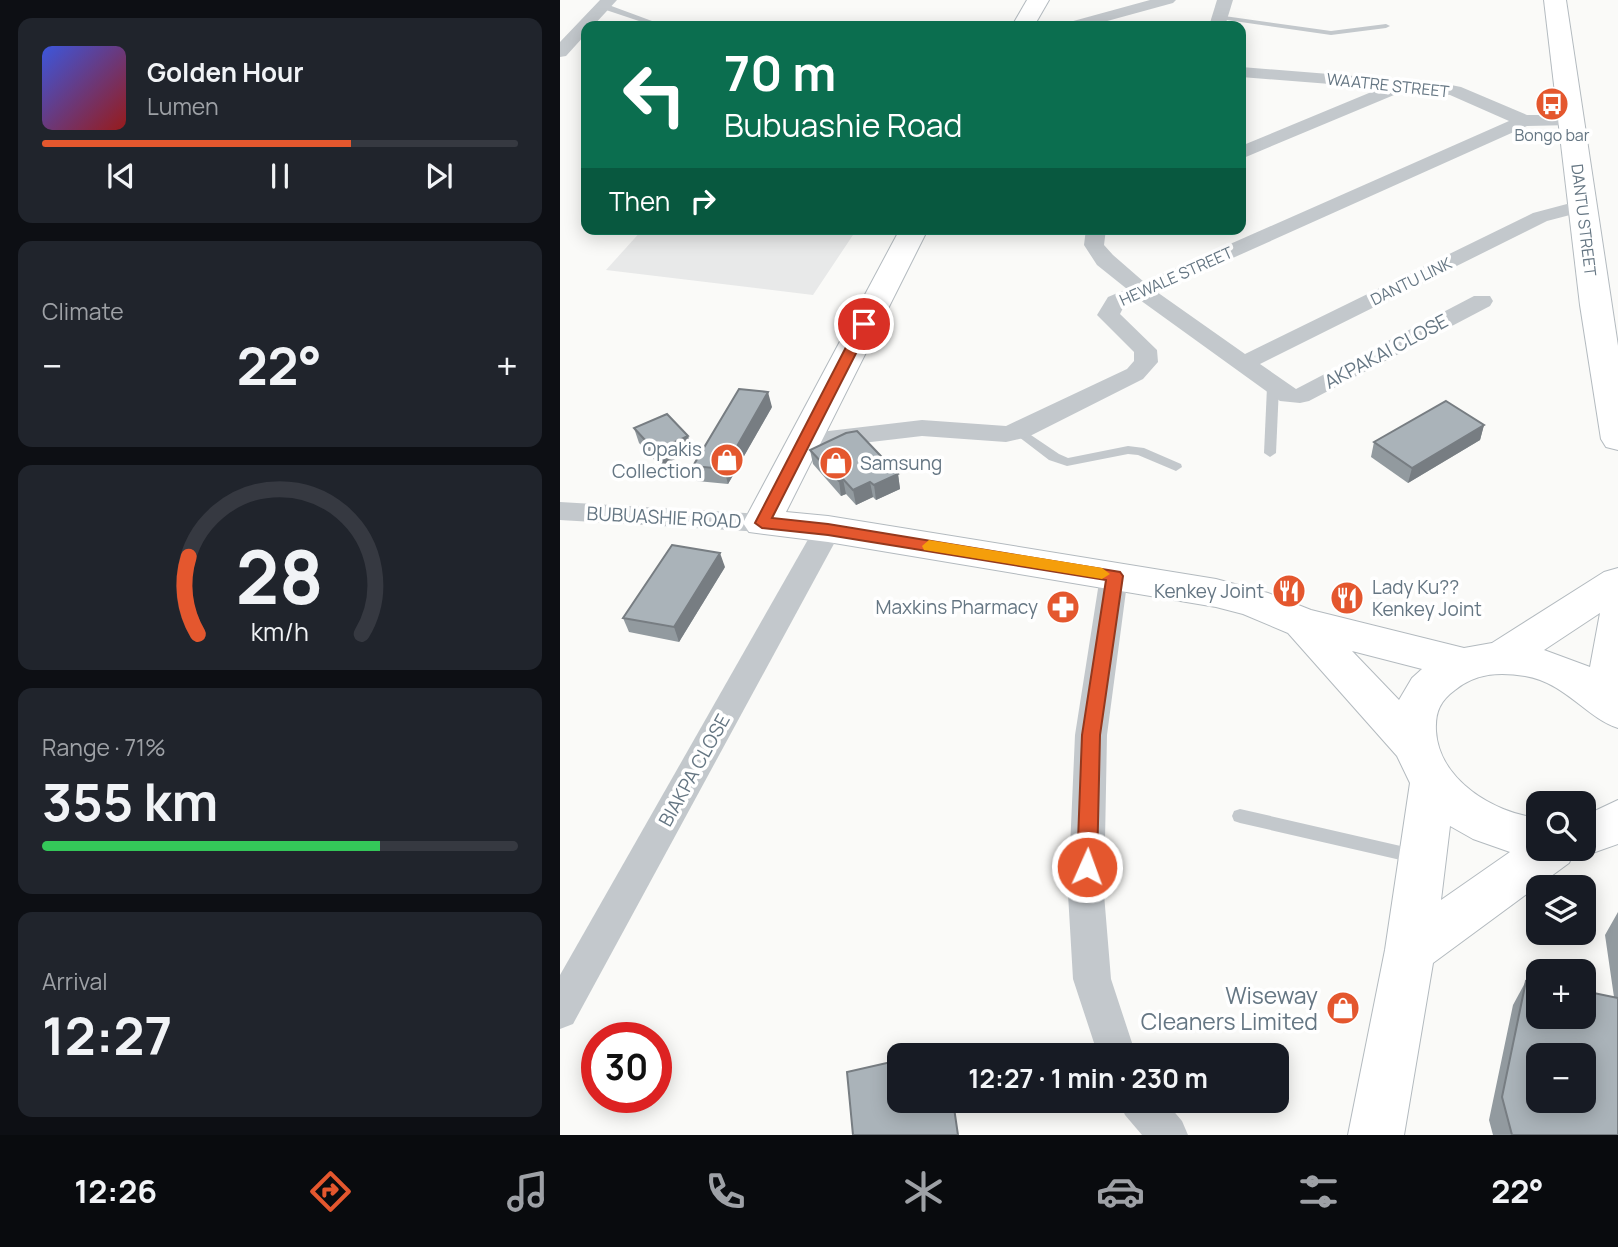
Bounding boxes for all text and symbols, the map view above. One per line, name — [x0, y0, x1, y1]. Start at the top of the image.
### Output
text: 70 m — [724, 39, 836, 106]
icon: left — [609, 49, 700, 140]
text: Golden Hour — [147, 54, 304, 90]
street label: WAATRE STREET — [1326, 68, 1451, 102]
bus stop icon: Bongo bar — [1533, 85, 1571, 123]
text: Lumen — [147, 90, 219, 122]
text: Bubuashie Road — [724, 103, 963, 147]
place label: Bongo bar — [1514, 124, 1590, 146]
icon: previous — [102, 157, 140, 195]
icon: pause — [261, 157, 299, 195]
icon: next — [420, 157, 458, 195]
street label: DANTU STREET — [1566, 163, 1602, 278]
icon: right — [684, 182, 722, 220]
text: Then — [609, 183, 670, 219]
street label: HEWALE STREET — [1116, 241, 1237, 311]
street label: DANTU LINK — [1367, 252, 1456, 310]
pin — [834, 294, 894, 354]
text: Climate — [42, 295, 124, 327]
icon: arrive — [845, 305, 883, 343]
street label: AKPAKAI CLOSE — [1320, 307, 1452, 395]
text: 22° — [237, 330, 322, 401]
text: − — [42, 339, 63, 391]
text: + — [496, 339, 518, 391]
place label: Opakis Collection — [612, 436, 702, 484]
shop icon: Opakis Collection — [708, 441, 746, 479]
shop icon: Samsung — [817, 444, 855, 482]
place label: Samsung — [860, 450, 942, 476]
street label: BUBUASHIE ROAD — [586, 500, 742, 534]
text: 28 — [236, 526, 324, 626]
restaurant icon: Kenkey Joint — [1270, 572, 1308, 610]
place label: Lady Ku?? Kenkey Joint — [1372, 574, 1482, 622]
place label: Kenkey Joint — [1154, 578, 1264, 604]
restaurant icon: Lady Ku?? Kenkey Joint — [1328, 579, 1366, 617]
pharmacy icon: Maxkins Pharmacy — [1044, 588, 1082, 626]
place label: Maxkins Pharmacy — [876, 594, 1038, 620]
text: km/h — [251, 613, 309, 648]
street label: BIAKPA CLOSE — [652, 709, 736, 831]
text: Range · 71% — [42, 731, 166, 763]
text: 355 km — [42, 766, 218, 837]
map controls — [1526, 791, 1596, 1113]
button: search — [1526, 791, 1596, 861]
position arrow — [1050, 830, 1124, 904]
button: layers — [1526, 875, 1596, 945]
button: + — [1526, 959, 1596, 1029]
text: Arrival — [42, 965, 108, 997]
place label: Wiseway Cleaners Limited — [1141, 979, 1318, 1037]
shop icon: Wiseway Cleaners Limited — [1324, 989, 1362, 1027]
text: 12:27 — [42, 1000, 172, 1071]
speed limit sign: 30 — [581, 1022, 672, 1113]
button: − — [1526, 1043, 1596, 1113]
text: 12:27 · 1 min · 230 m — [968, 1060, 1208, 1096]
icon: directions — [306, 1167, 355, 1216]
icon: music — [503, 1167, 552, 1216]
icon: phone — [701, 1167, 750, 1216]
icon: climate — [899, 1167, 948, 1216]
icon: car — [1096, 1167, 1145, 1216]
icon: filters — [1294, 1167, 1343, 1216]
text: 12:26 — [74, 1169, 157, 1213]
text: 22° — [1491, 1169, 1544, 1213]

